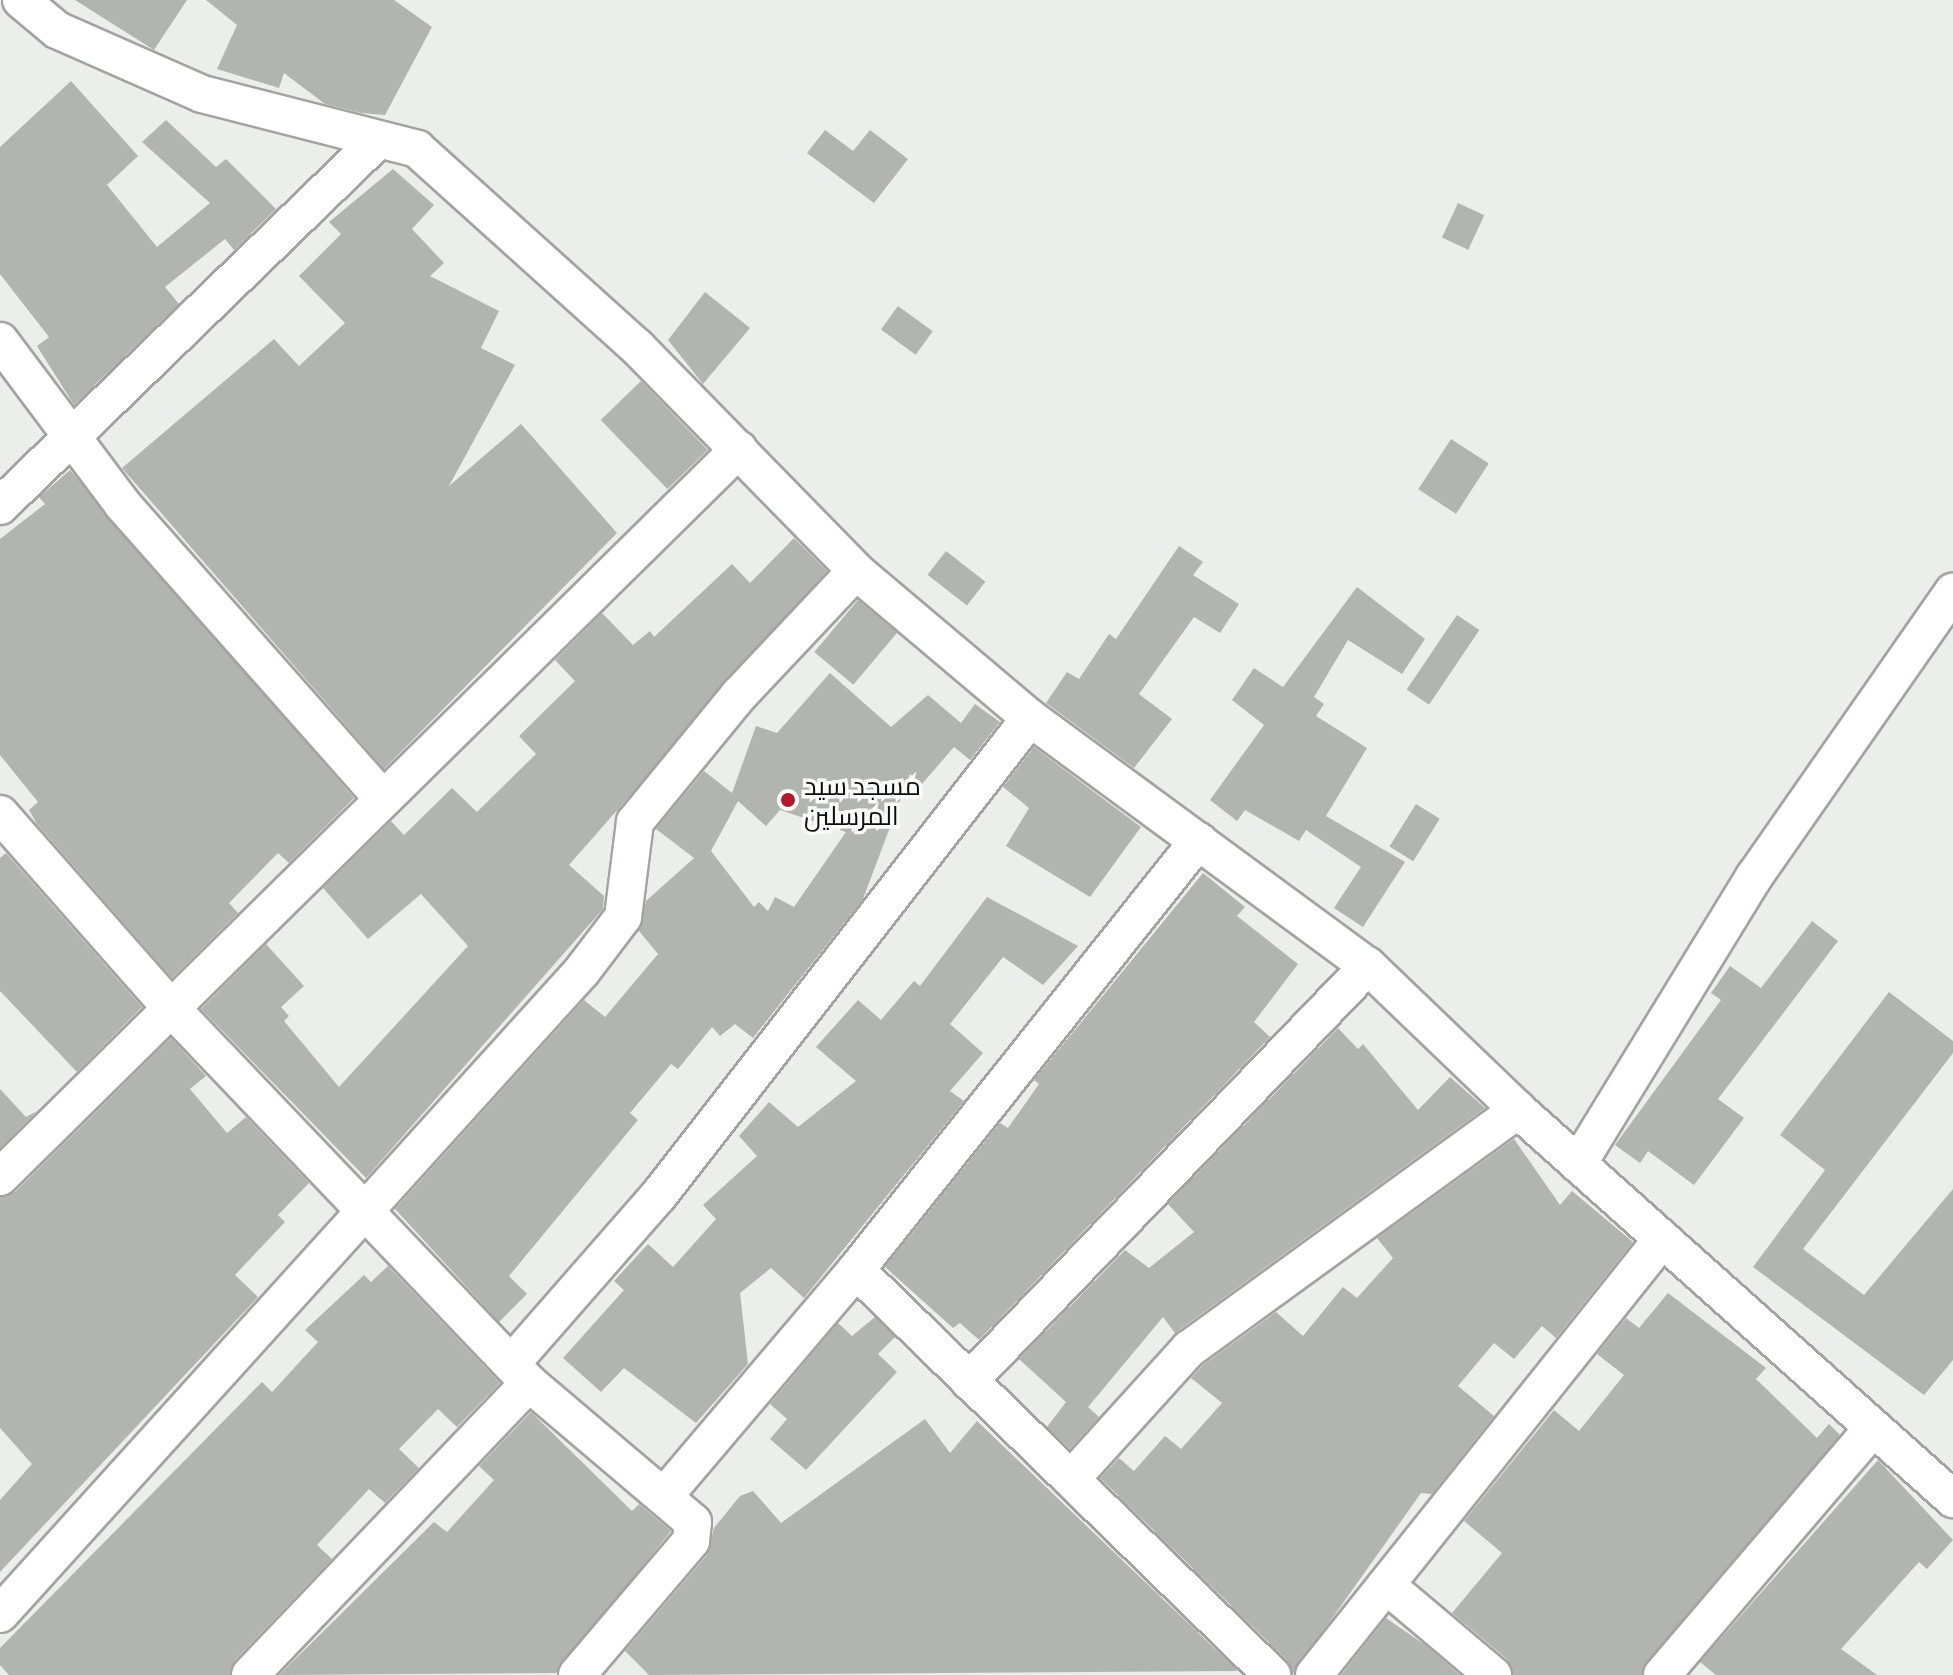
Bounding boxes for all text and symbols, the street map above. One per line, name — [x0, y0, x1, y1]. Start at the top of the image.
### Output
place label: مسجد سيد المرسلين — [804, 769, 921, 830]
marker: مسجد سيد المرسلين — [779, 791, 797, 809]

